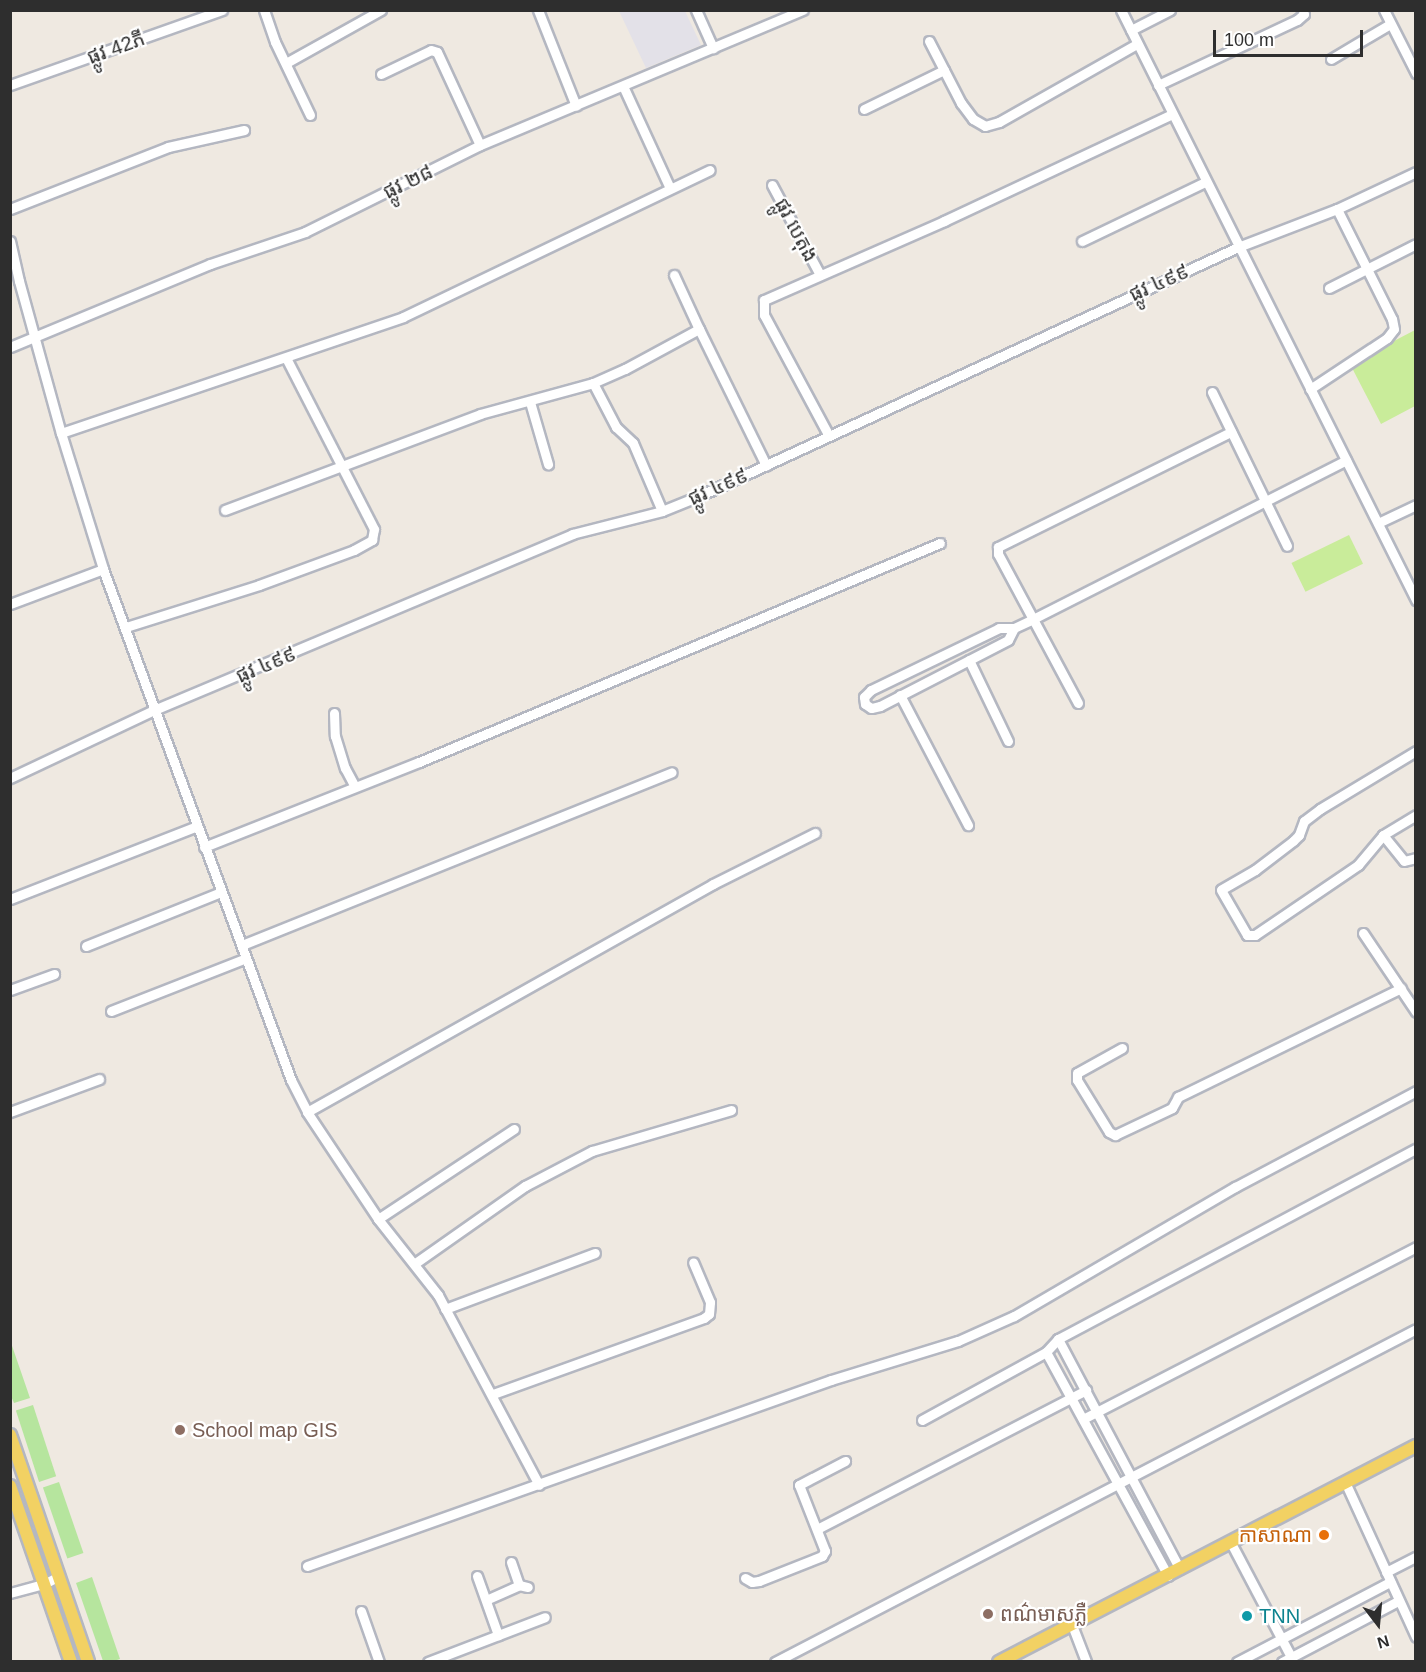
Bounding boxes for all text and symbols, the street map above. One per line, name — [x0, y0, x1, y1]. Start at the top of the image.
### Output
scale bar — [1216, 18, 1366, 56]
street label: ផ្លូវ 42ភី — [84, 27, 148, 69]
text: 100 m — [1224, 30, 1274, 50]
street label: ផ្លូវ ២៨ — [379, 160, 437, 204]
street label: ផ្លូវ បេតុង — [769, 194, 823, 266]
street label: ផ្លូវ ៤៩៩ — [1125, 259, 1193, 307]
street label: ផ្លូវ ៤៩៩ — [684, 463, 752, 511]
street label: ផ្លូវ ៤៩៩ — [232, 642, 300, 688]
place label: School map GIS — [192, 1418, 338, 1442]
marker: School map GIS — [173, 1423, 187, 1437]
place label: កាសាណា — [1239, 1523, 1312, 1547]
marker: កាសាណា — [1317, 1528, 1331, 1542]
north arrow — [1348, 1594, 1408, 1654]
place label: ពណ៌មាសភ្លឺ — [1000, 1602, 1087, 1626]
place label: TNN — [1259, 1604, 1300, 1628]
marker: ពណ៌មាសភ្លឺ — [981, 1607, 995, 1621]
marker: TNN — [1240, 1609, 1254, 1623]
text: N — [1375, 1632, 1391, 1652]

